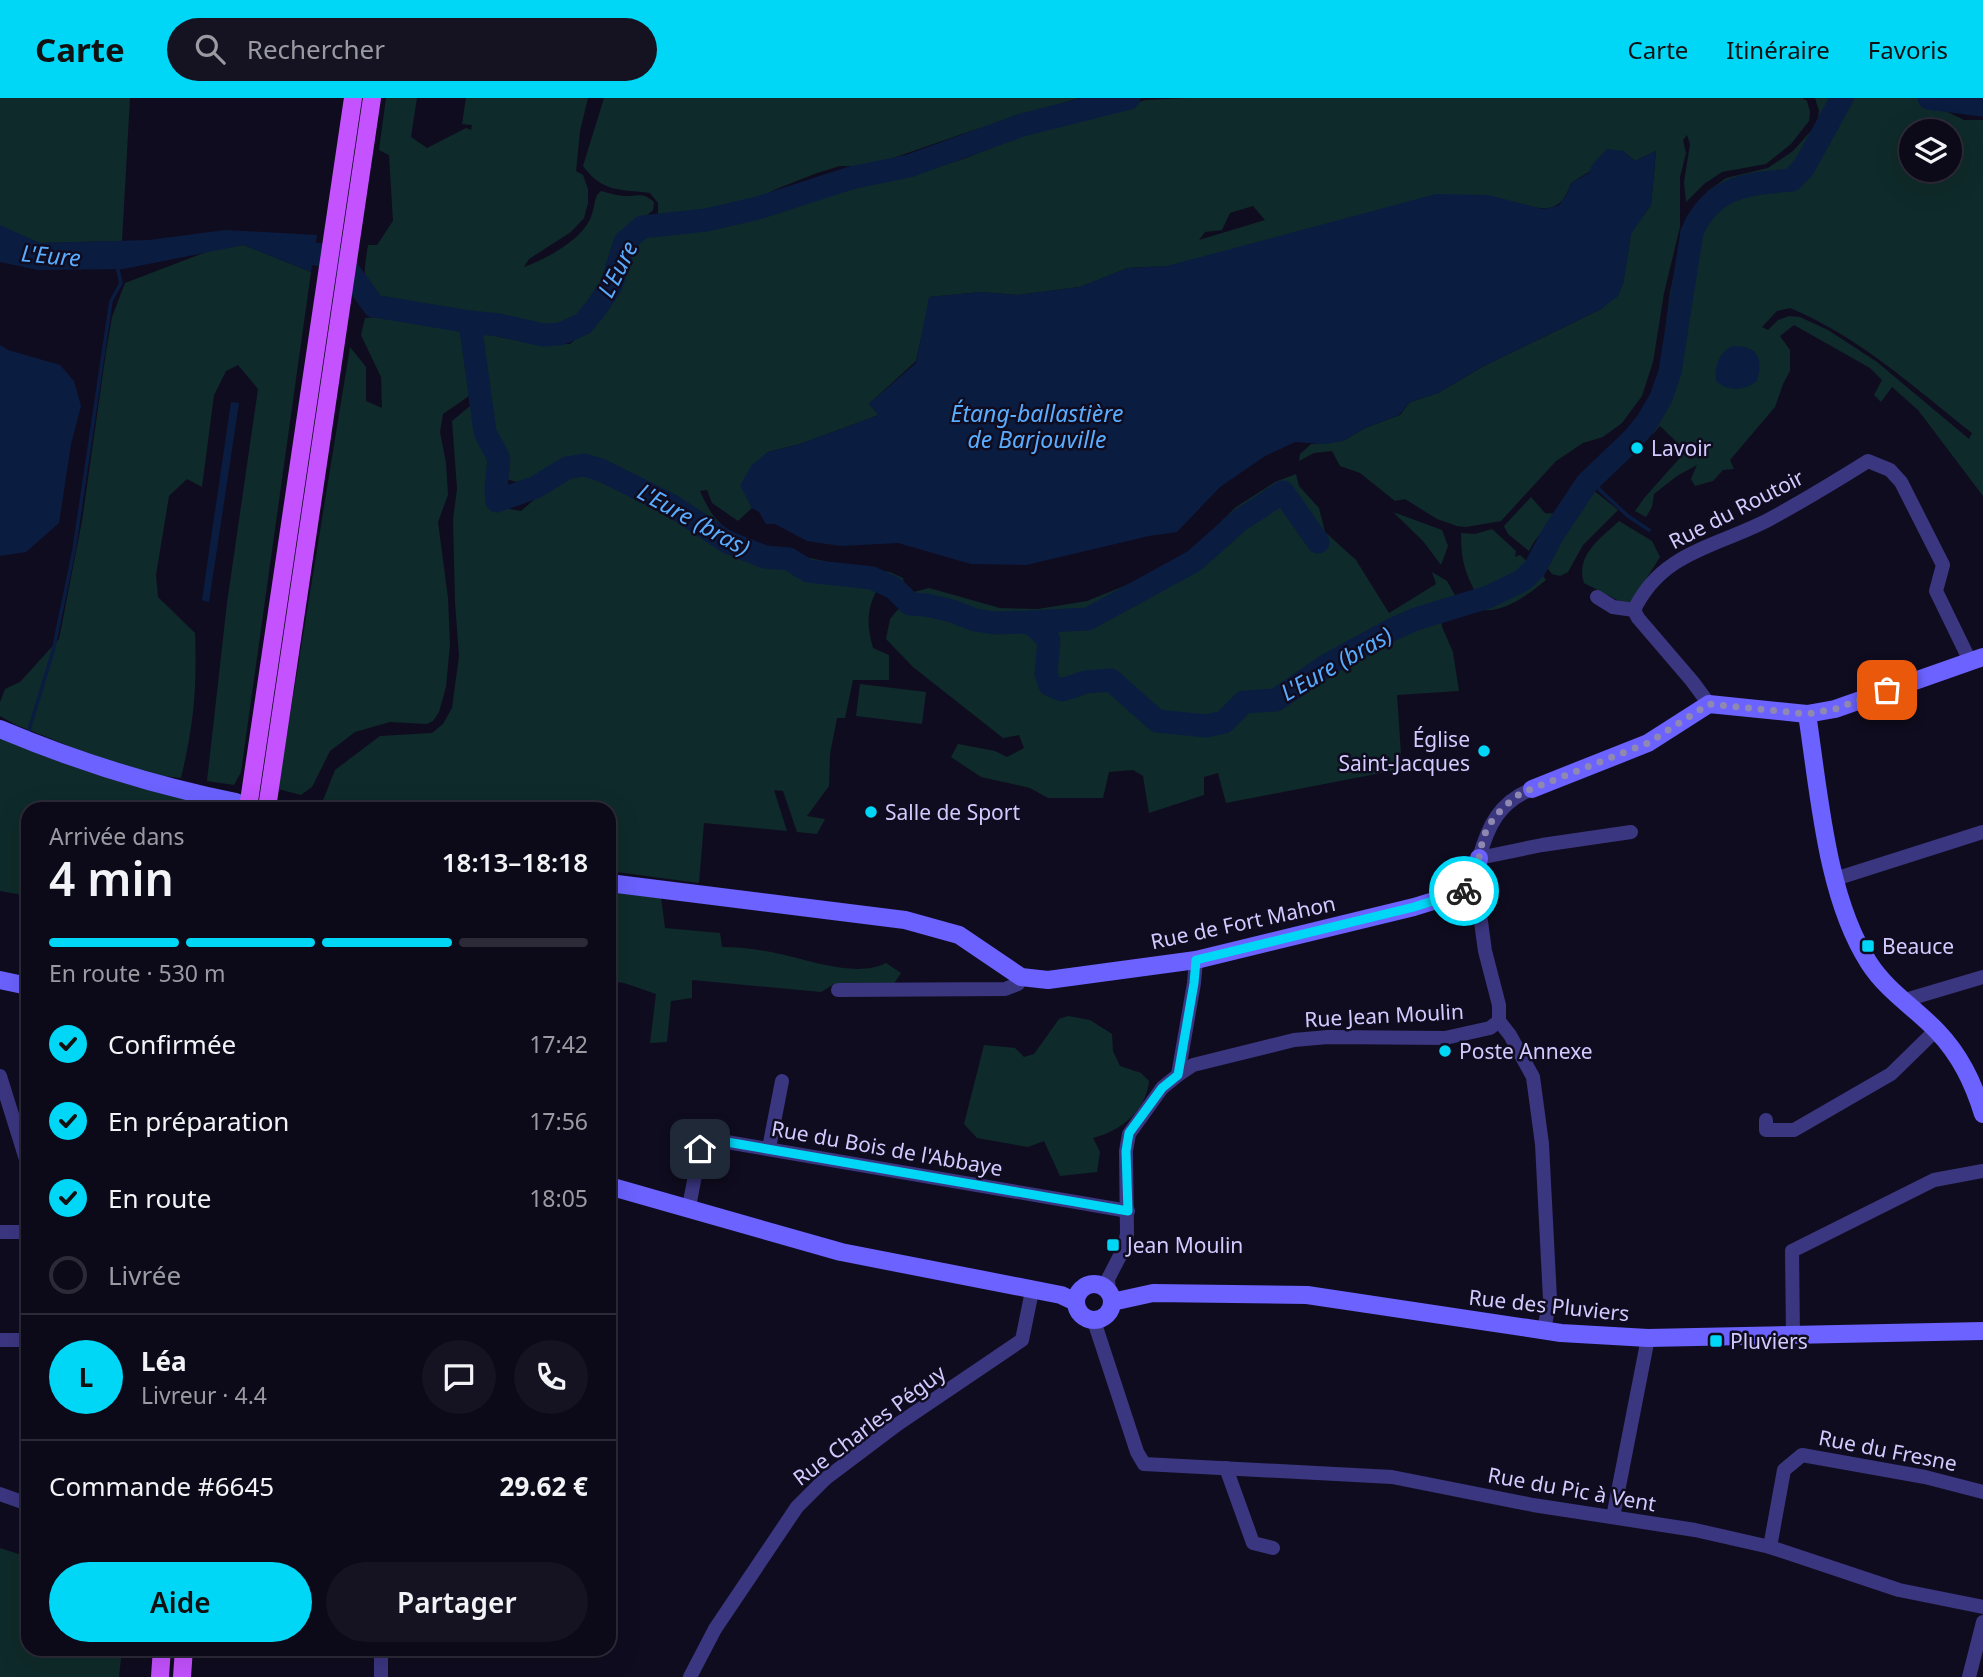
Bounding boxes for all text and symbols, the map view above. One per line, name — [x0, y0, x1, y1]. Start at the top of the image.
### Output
search box — [167, 18, 657, 81]
text: Carte — [35, 27, 125, 72]
icon: search — [191, 30, 229, 68]
text: Rechercher — [247, 31, 385, 67]
text: Carte — [1628, 33, 1688, 66]
text: Itinéraire — [1726, 33, 1830, 66]
text: Favoris — [1868, 33, 1948, 66]
map controls — [1899, 119, 1962, 182]
button: layers — [1899, 119, 1962, 182]
water label: L'Eure — [589, 235, 645, 303]
water label: L'Eure — [20, 236, 82, 274]
water label: Étang-ballastière de Barjouville — [951, 397, 1123, 455]
place label: Lavoir — [1651, 434, 1712, 462]
marker: Lavoir — [1629, 440, 1645, 456]
street label: Rue du Routoir — [1664, 463, 1808, 555]
water label: L'Eure (bras) — [632, 475, 756, 563]
water label: L'Eure (bras) — [1274, 618, 1398, 708]
pin — [1857, 660, 1917, 720]
icon: bag — [1868, 671, 1906, 709]
place label: Église Saint-Jacques — [1339, 725, 1470, 777]
marker: Église Saint-Jacques — [1476, 743, 1492, 759]
place label: Salle de Sport — [885, 798, 1020, 826]
marker: Salle de Sport — [863, 804, 879, 820]
text: Arrivée dans — [49, 820, 185, 852]
text: 18:13–18:18 — [442, 844, 588, 880]
text: 4 min — [49, 847, 174, 909]
courier — [1429, 856, 1499, 926]
icon: bike — [1445, 872, 1483, 910]
street label: Rue de Fort Mahon — [1148, 889, 1338, 955]
place label: Beauce — [1882, 932, 1954, 960]
marker: Beauce — [1860, 938, 1876, 954]
text: En route · 530 m — [49, 957, 226, 989]
street label: Rue Jean Moulin — [1304, 997, 1464, 1033]
icon: check — [49, 1025, 87, 1063]
text: Confirmée — [108, 1026, 236, 1062]
text: 17:42 — [529, 1028, 588, 1060]
place label: Poste Annexe — [1459, 1037, 1593, 1065]
marker: Poste Annexe — [1437, 1043, 1453, 1059]
icon: check — [49, 1102, 87, 1140]
text: En préparation — [108, 1103, 289, 1139]
text: 17:56 — [529, 1105, 588, 1137]
street label: Rue du Bois de l'Abbaye — [769, 1114, 1005, 1182]
pin — [670, 1119, 730, 1179]
icon: home — [681, 1130, 719, 1168]
icon: check — [49, 1179, 87, 1217]
text: En route — [108, 1180, 211, 1216]
text: 18:05 — [529, 1182, 588, 1214]
place label: Jean Moulin — [1125, 1231, 1243, 1259]
marker: Jean Moulin — [1105, 1237, 1121, 1253]
text: Livrée — [108, 1257, 181, 1293]
street label: Rue des Pluviers — [1467, 1283, 1631, 1327]
place label: Pluviers — [1730, 1327, 1808, 1355]
marker: Pluviers — [1708, 1333, 1724, 1349]
button: chat — [422, 1340, 496, 1414]
button: phone — [514, 1340, 588, 1414]
text: Léa — [141, 1343, 187, 1379]
street label: Rue Charles Péguy — [787, 1358, 951, 1492]
text: L — [79, 1359, 93, 1395]
text: Livreur · 4.4 — [141, 1379, 267, 1411]
street label: Rue du Fresne — [1816, 1423, 1960, 1477]
street label: Rue du Pic à Vent — [1486, 1460, 1659, 1518]
text: Commande #6645 — [49, 1468, 274, 1504]
text: 29.62 € — [500, 1468, 588, 1504]
button: Aide — [49, 1562, 312, 1642]
button: Partager — [326, 1562, 588, 1642]

